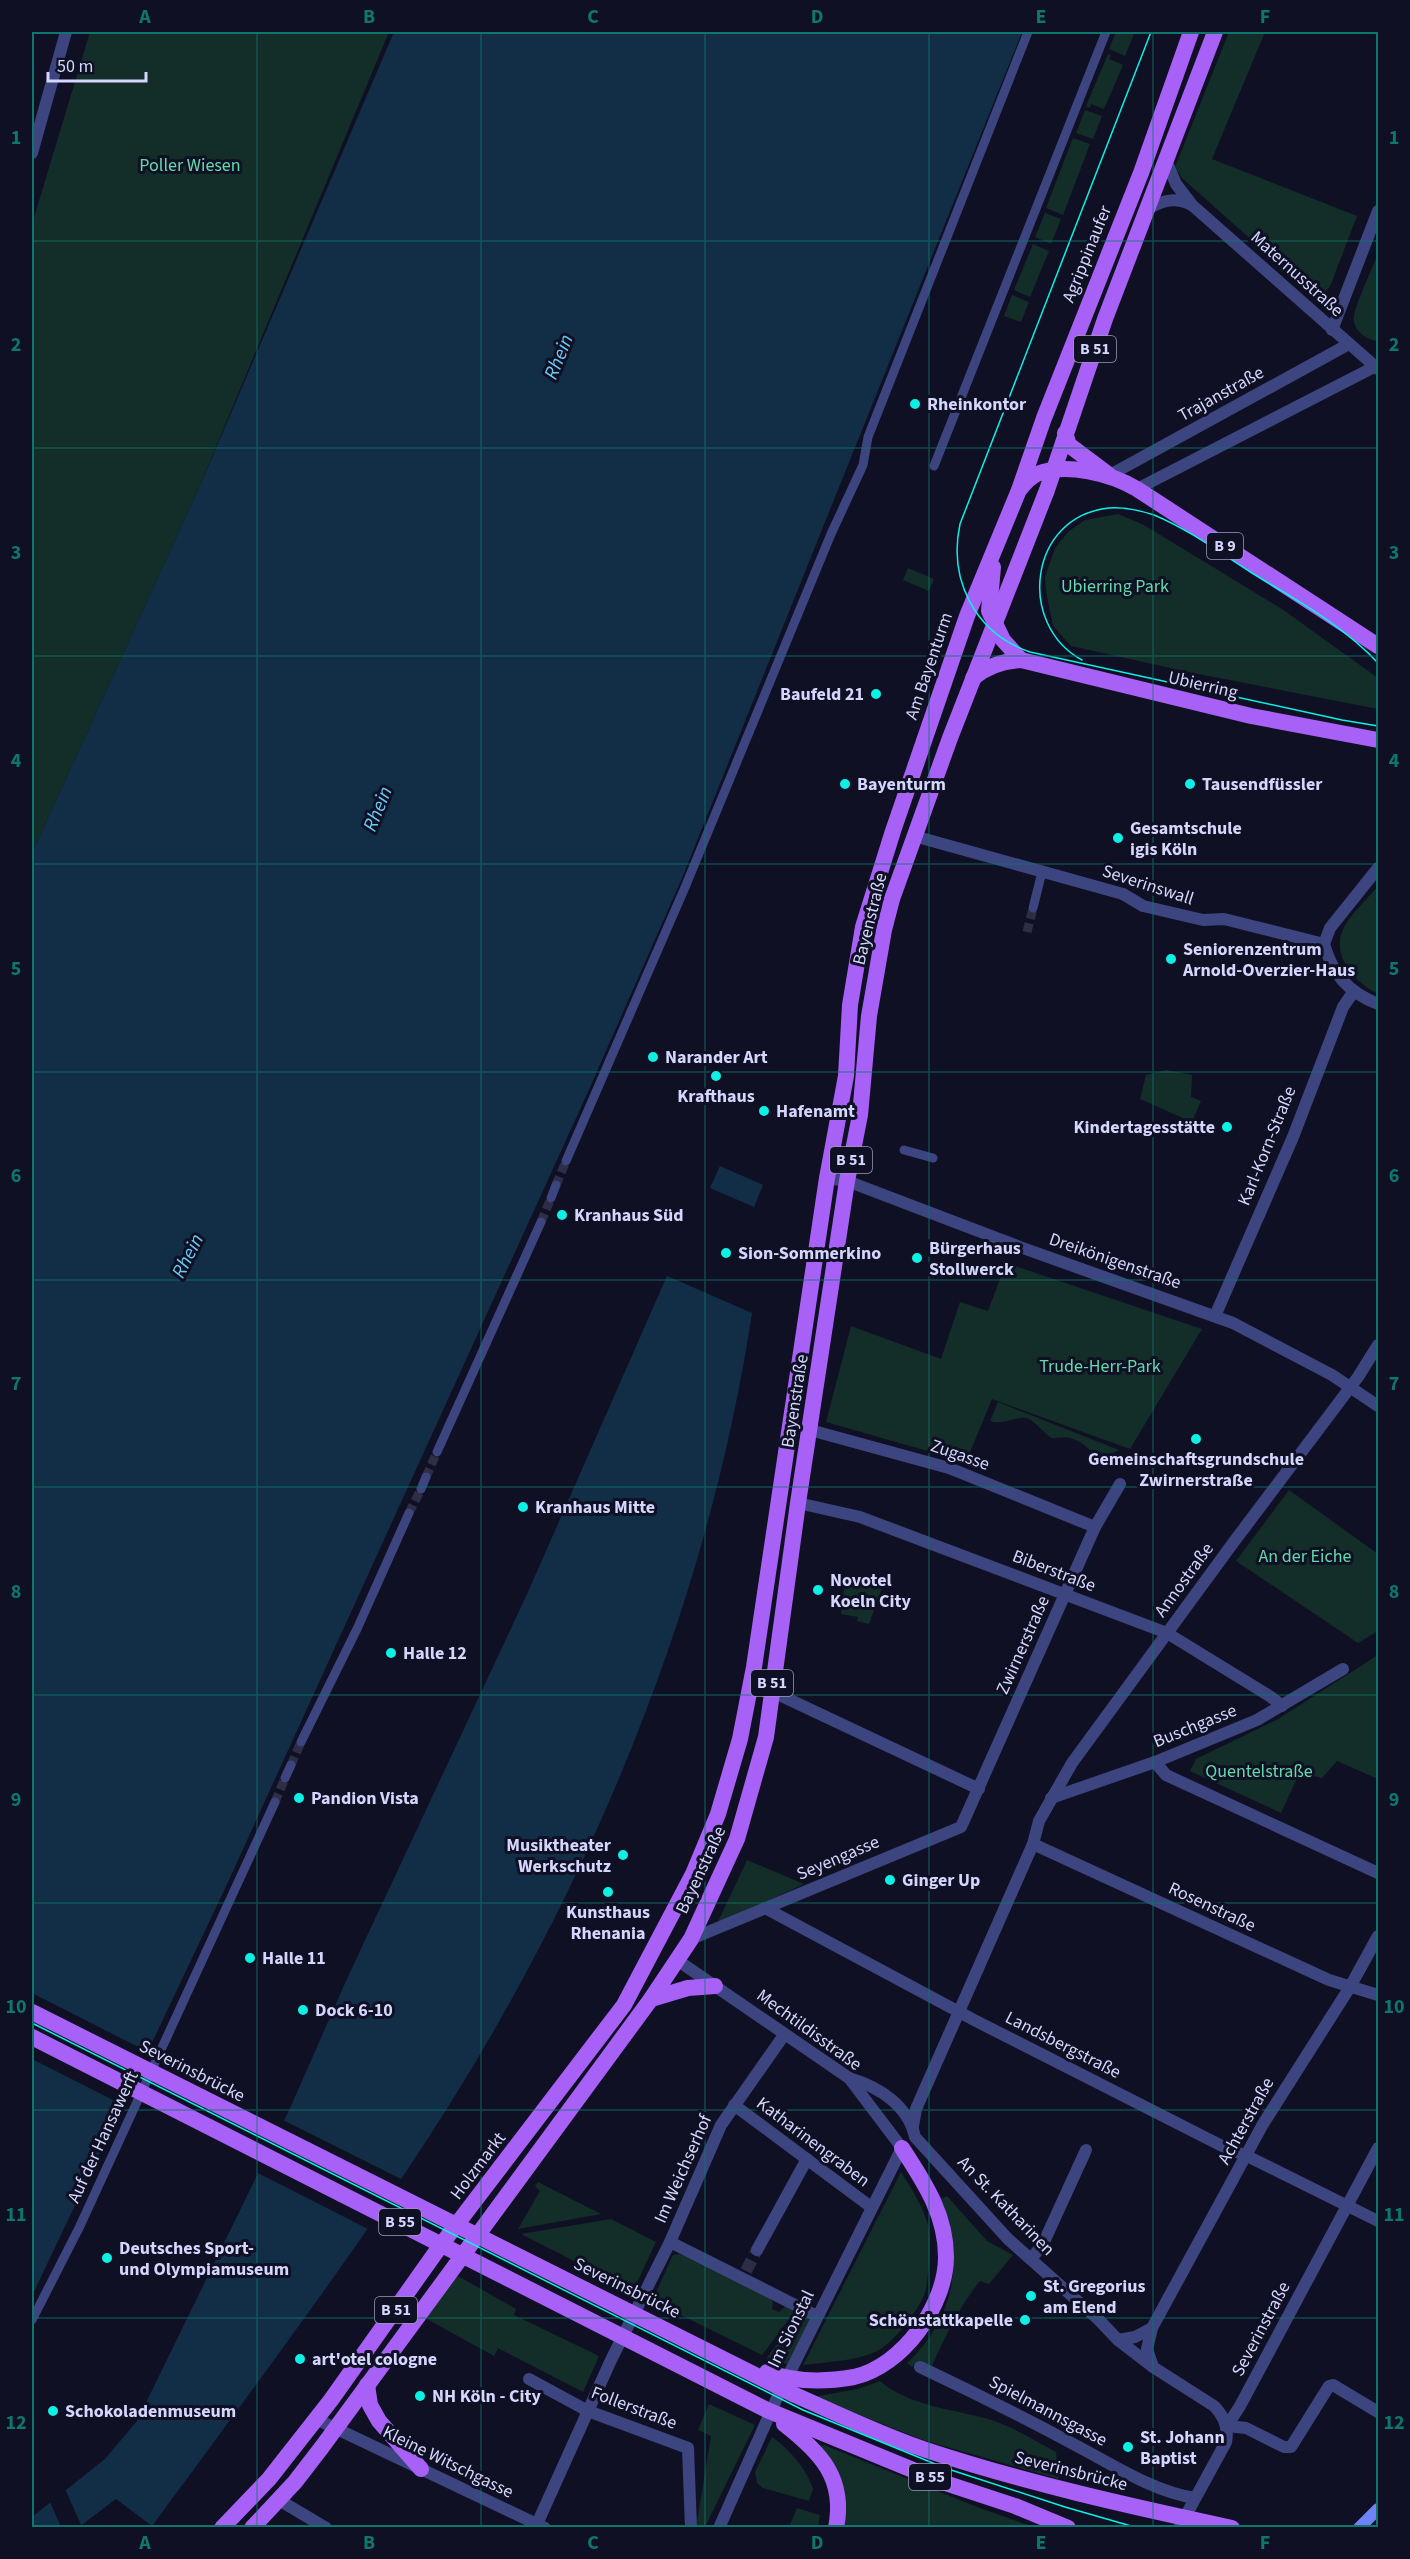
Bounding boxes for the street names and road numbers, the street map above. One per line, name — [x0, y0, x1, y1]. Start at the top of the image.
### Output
street label: Agrippinaufer — [1056, 201, 1118, 306]
street label: Maternusstraße — [1245, 225, 1349, 323]
road number: B 51 — [1074, 336, 1116, 362]
street label: Trajanstraße — [1174, 360, 1268, 428]
road number: B 9 — [1207, 533, 1243, 559]
street label: Am Bayenturm — [899, 609, 959, 723]
street label: Ubierring — [1166, 665, 1240, 705]
street label: Severinswall — [1099, 858, 1197, 912]
street label: Bayenstraße — [846, 870, 894, 968]
street label: Karl-Korn-Straße — [1232, 1082, 1302, 1209]
road number: B 51 — [830, 1147, 872, 1173]
street label: Dreikönigenstraße — [1046, 1227, 1184, 1295]
street label: Bayenstraße — [775, 1352, 815, 1449]
street label: Zugasse — [927, 1433, 993, 1477]
street label: Annostraße — [1148, 1538, 1220, 1622]
street label: Biberstraße — [1009, 1544, 1099, 1598]
street label: Zwirnerstraße — [990, 1592, 1056, 1698]
road number: B 51 — [751, 1670, 793, 1696]
street label: Buschgasse — [1150, 1698, 1240, 1754]
street label: Bayenstraße — [670, 1822, 732, 1918]
street label: Seyengasse — [793, 1829, 883, 1887]
street label: Rosenstraße — [1164, 1876, 1260, 1938]
street label: Mechtildisstraße — [751, 1983, 867, 2077]
street label: Landsbergstraße — [1001, 2005, 1125, 2085]
street label: Severinsbrücke — [135, 2034, 249, 2108]
street label: Auf der Hansawerft — [61, 2067, 145, 2207]
street label: Achterstraße — [1212, 2073, 1280, 2169]
street label: Katharinengraben — [751, 2091, 875, 2193]
street label: Im Weichserhof — [648, 2110, 718, 2227]
street label: Holzmarkt — [444, 2127, 512, 2205]
street label: An St. Katharinen — [952, 2150, 1060, 2262]
road number: B 55 — [379, 2209, 421, 2235]
street label: Severinsbrücke — [570, 2251, 685, 2325]
street label: Severinstraße — [1226, 2277, 1296, 2381]
street label: Im Sionstal — [761, 2286, 821, 2372]
road number: B 51 — [375, 2297, 417, 2323]
street label: Spielmannsgasse — [984, 2369, 1112, 2453]
street label: Follerstraße — [587, 2380, 681, 2436]
street label: Kleine Witschgasse — [378, 2420, 518, 2505]
street label: Severinsbrücke — [1012, 2445, 1130, 2497]
road number: B 55 — [909, 2464, 951, 2490]

